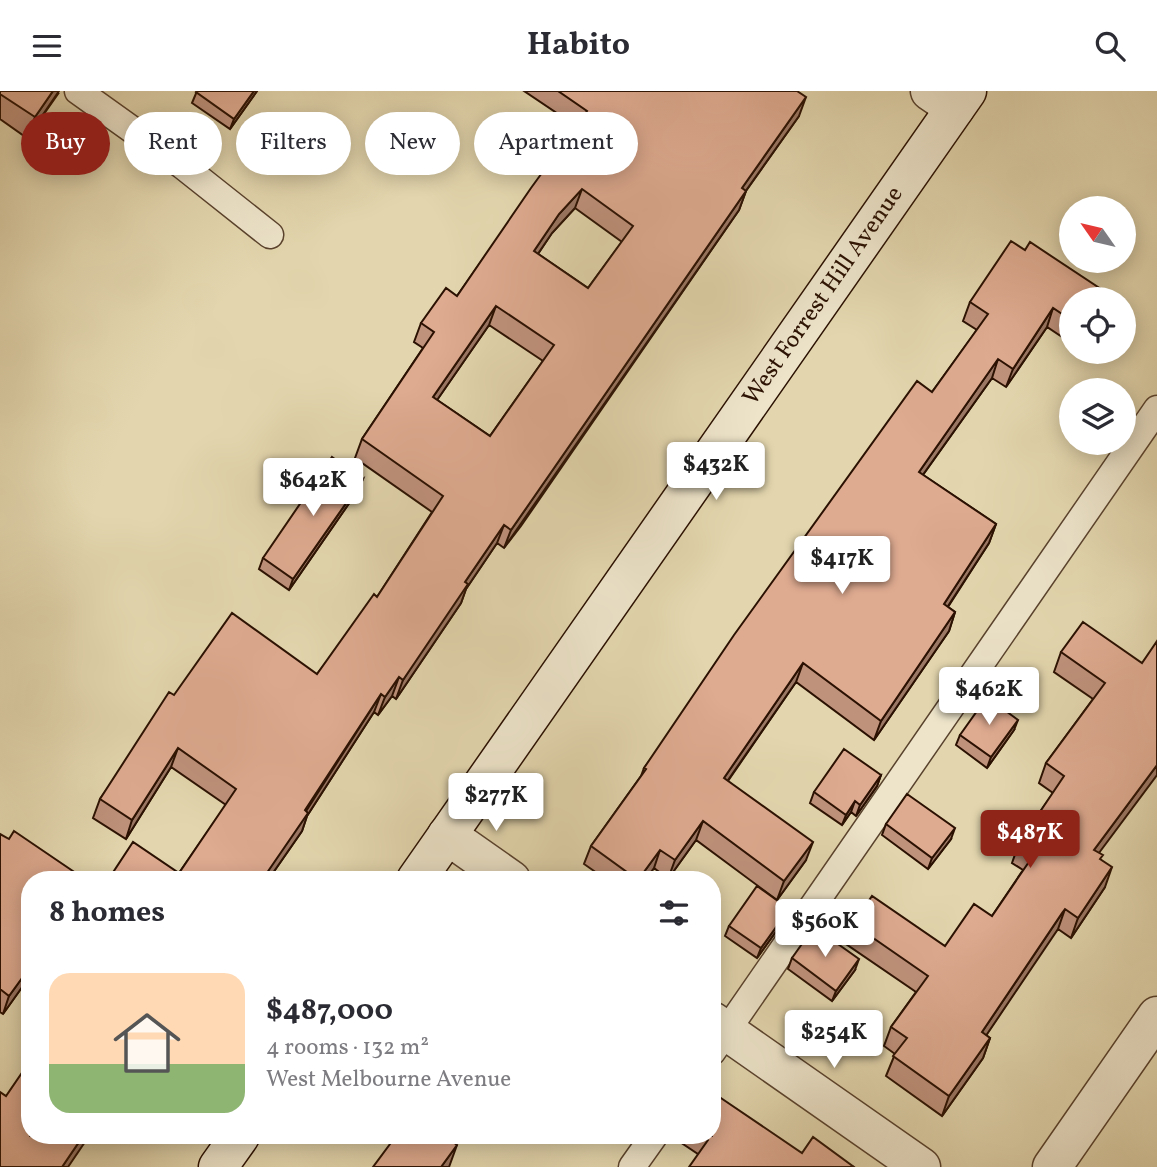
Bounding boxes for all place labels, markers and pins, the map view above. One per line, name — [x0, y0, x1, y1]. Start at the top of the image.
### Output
pin: $432K — [667, 443, 765, 502]
pin: $642K — [264, 459, 362, 518]
pin: $417K — [793, 537, 891, 596]
pin: $462K — [940, 667, 1038, 727]
pin: $277K — [447, 773, 545, 833]
pin: $487K — [981, 811, 1079, 870]
pin: $560K — [776, 899, 874, 959]
pin: $254K — [785, 1011, 883, 1070]

